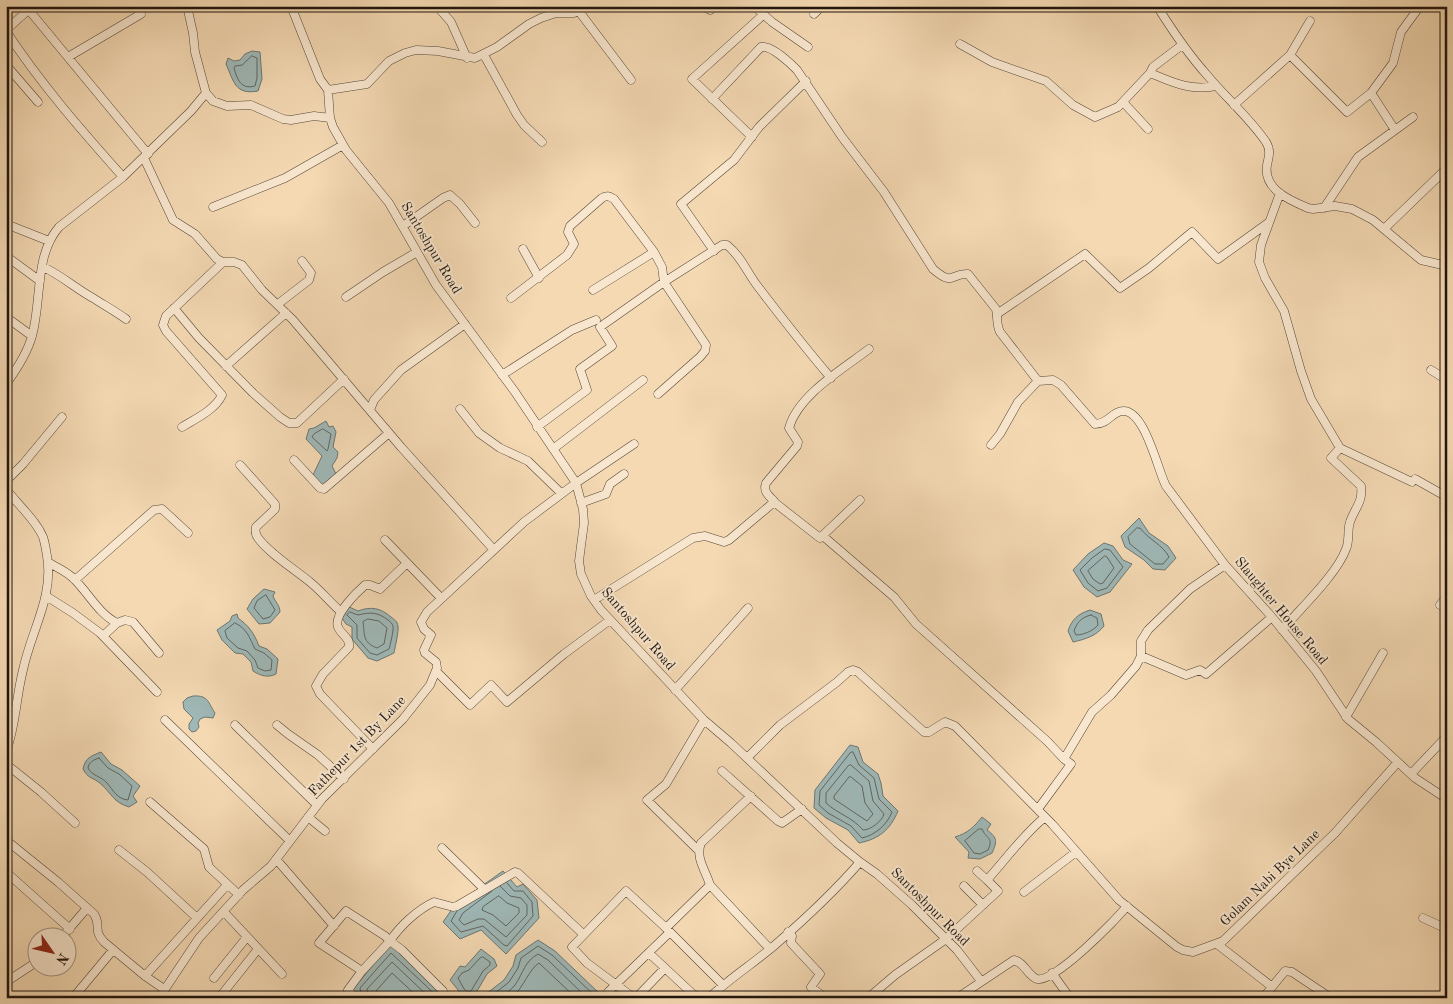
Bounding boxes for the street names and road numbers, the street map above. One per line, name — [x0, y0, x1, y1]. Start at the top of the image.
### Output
street label: Santoshpur Road — [398, 200, 464, 296]
street label: Slaughter House Road — [1232, 554, 1330, 668]
street label: Santoshpur Road — [599, 585, 677, 673]
street label: Fathepur 1st By Lane — [306, 693, 408, 799]
street label: Golam Nabi Bye Lane — [1218, 827, 1322, 929]
street label: Santoshpur Road — [888, 865, 972, 949]

